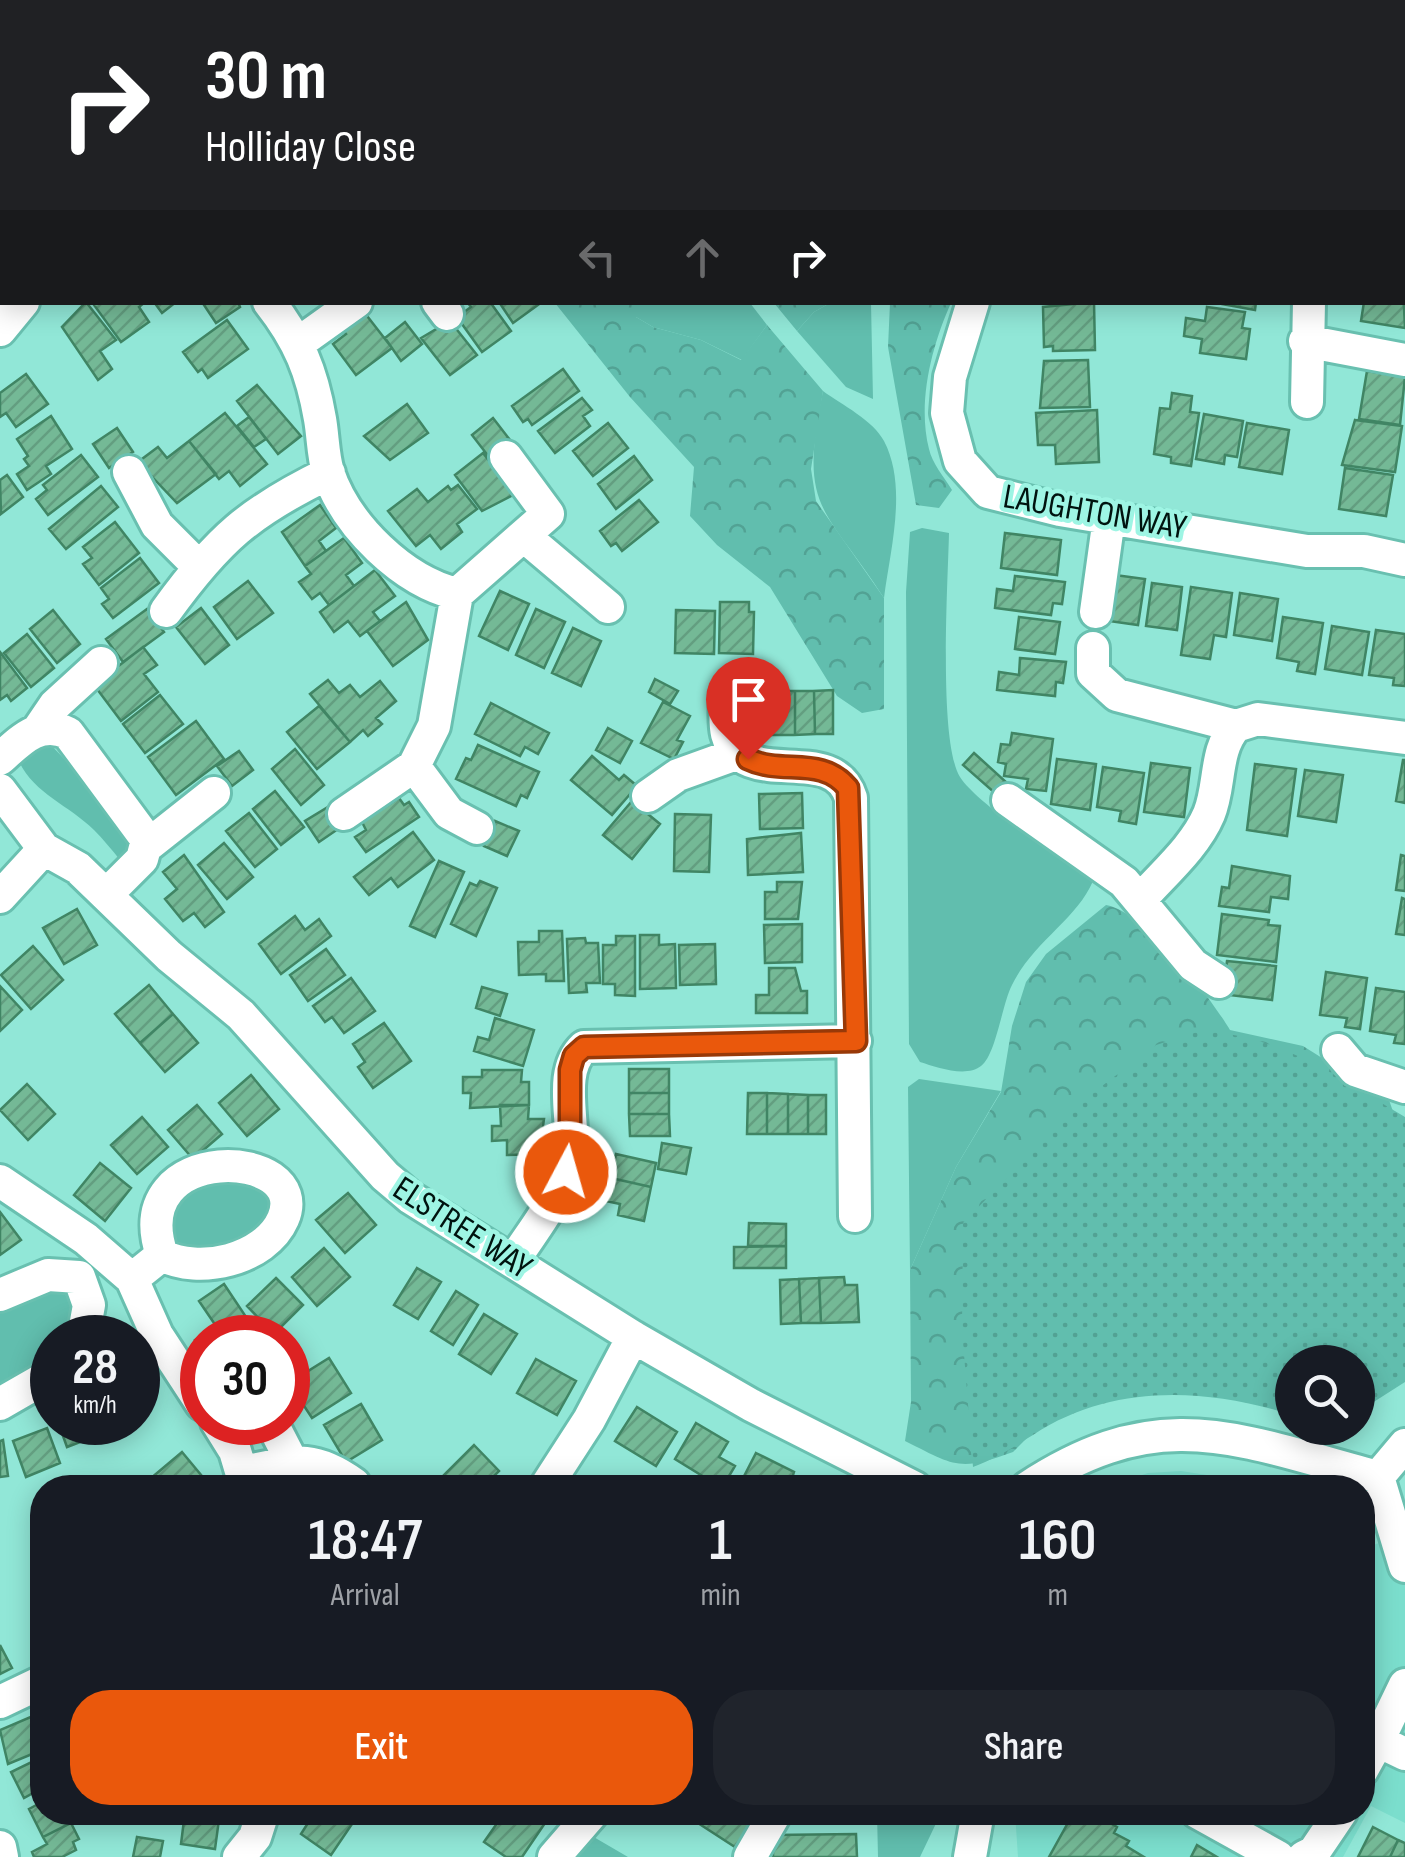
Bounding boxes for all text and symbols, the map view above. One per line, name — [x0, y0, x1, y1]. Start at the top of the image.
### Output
text: 30 m — [205, 35, 327, 119]
icon: right — [40, 40, 170, 170]
text: Holliday Close — [205, 120, 416, 175]
icon: left — [570, 230, 625, 285]
icon: ahead — [675, 230, 730, 285]
icon: right — [780, 230, 835, 285]
street label: LAUGHTON WAY — [1000, 475, 1190, 550]
pin — [706, 657, 791, 760]
icon: arrive — [721, 672, 776, 727]
position arrow — [514, 1120, 618, 1224]
street label: ELSTREE WAY — [385, 1168, 540, 1289]
speed limit sign: 30 — [180, 1315, 310, 1445]
text: 28 — [72, 1338, 118, 1398]
map controls — [1275, 1345, 1375, 1445]
button: search — [1275, 1345, 1375, 1445]
text: km/h — [73, 1390, 117, 1421]
text: 18:47 — [308, 1505, 422, 1577]
text: 1 — [709, 1505, 732, 1577]
text: 160 — [1019, 1505, 1097, 1577]
text: Arrival — [331, 1576, 400, 1615]
text: min — [700, 1576, 741, 1615]
text: m — [1048, 1576, 1068, 1615]
button: Exit — [70, 1690, 693, 1805]
button: Share — [713, 1690, 1335, 1805]

